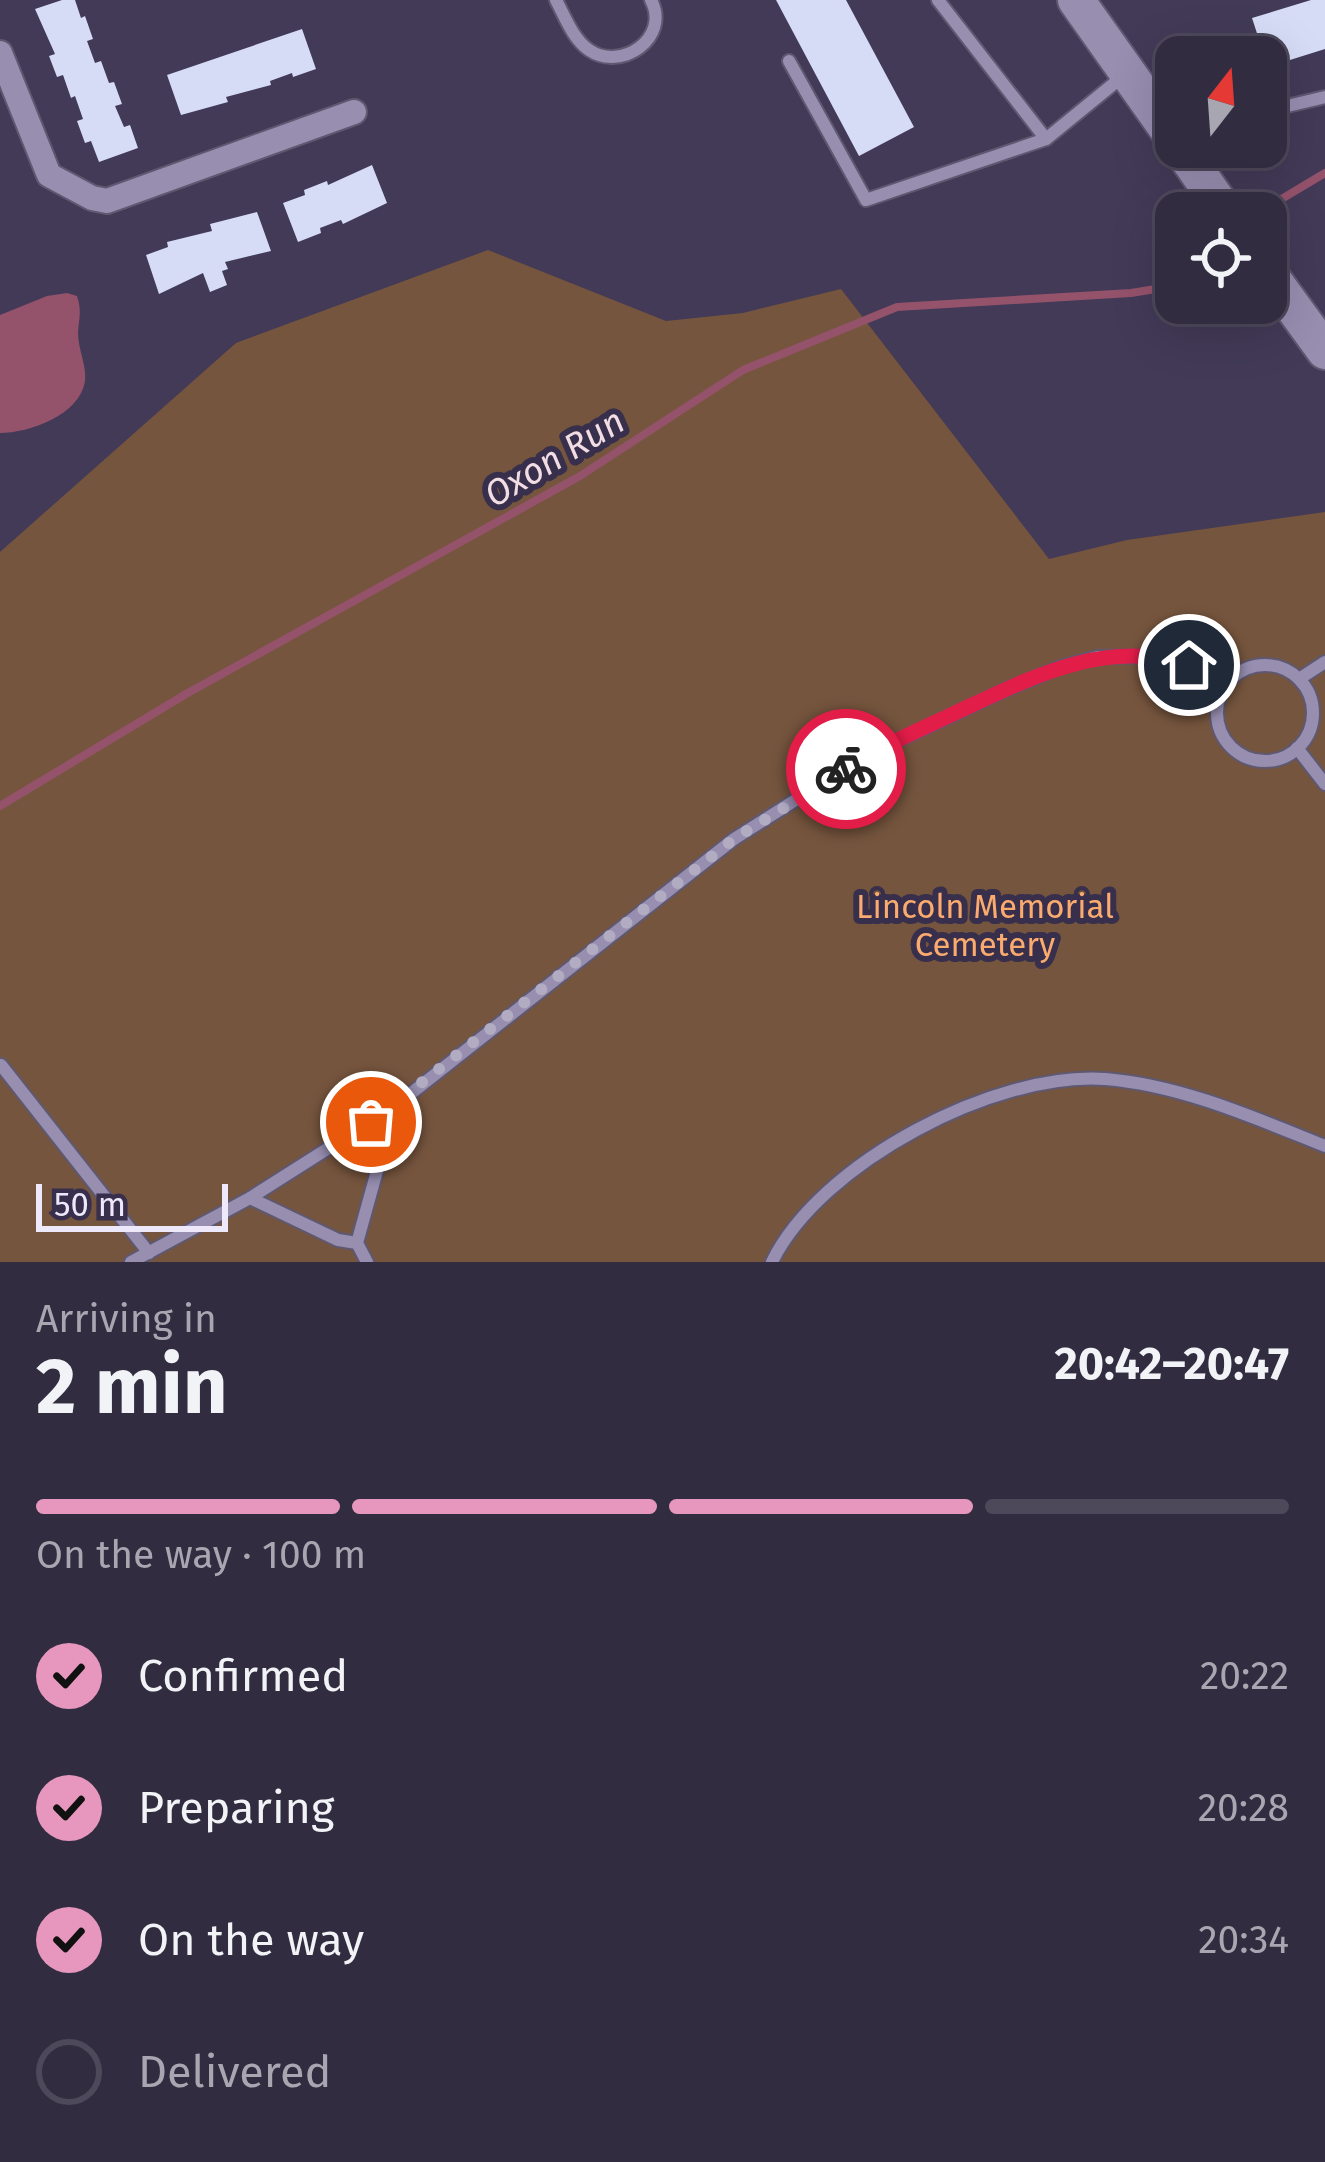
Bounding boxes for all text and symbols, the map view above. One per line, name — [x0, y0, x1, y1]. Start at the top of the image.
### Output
north arrow — [1155, 36, 1287, 168]
map controls — [1155, 36, 1287, 324]
button: locate — [1155, 192, 1287, 324]
water label: Oxon Run — [477, 399, 632, 517]
pin — [1138, 614, 1240, 716]
icon: home — [1156, 632, 1222, 698]
courier — [786, 709, 906, 829]
icon: bike — [813, 736, 879, 802]
park label: Lincoln Memorial Cemetery — [856, 887, 1114, 965]
pin — [320, 1071, 422, 1173]
icon: bag — [338, 1089, 404, 1155]
scale bar — [36, 1178, 228, 1231]
text: 50 m — [54, 1185, 126, 1225]
text: Arriving in — [36, 1296, 217, 1342]
text: 20:42–20:47 — [1054, 1337, 1289, 1391]
text: 2 min — [36, 1340, 228, 1434]
text: On the way · 100 m — [36, 1532, 366, 1578]
icon: check — [36, 1643, 102, 1709]
text: Confirmed — [138, 1649, 348, 1703]
text: 20:22 — [1200, 1653, 1289, 1699]
icon: check — [36, 1775, 102, 1841]
text: Preparing — [138, 1781, 334, 1835]
text: 20:28 — [1198, 1785, 1289, 1831]
icon: check — [36, 1907, 102, 1973]
text: On the way — [138, 1913, 364, 1967]
text: 20:34 — [1198, 1917, 1289, 1963]
text: Delivered — [138, 2045, 331, 2099]

